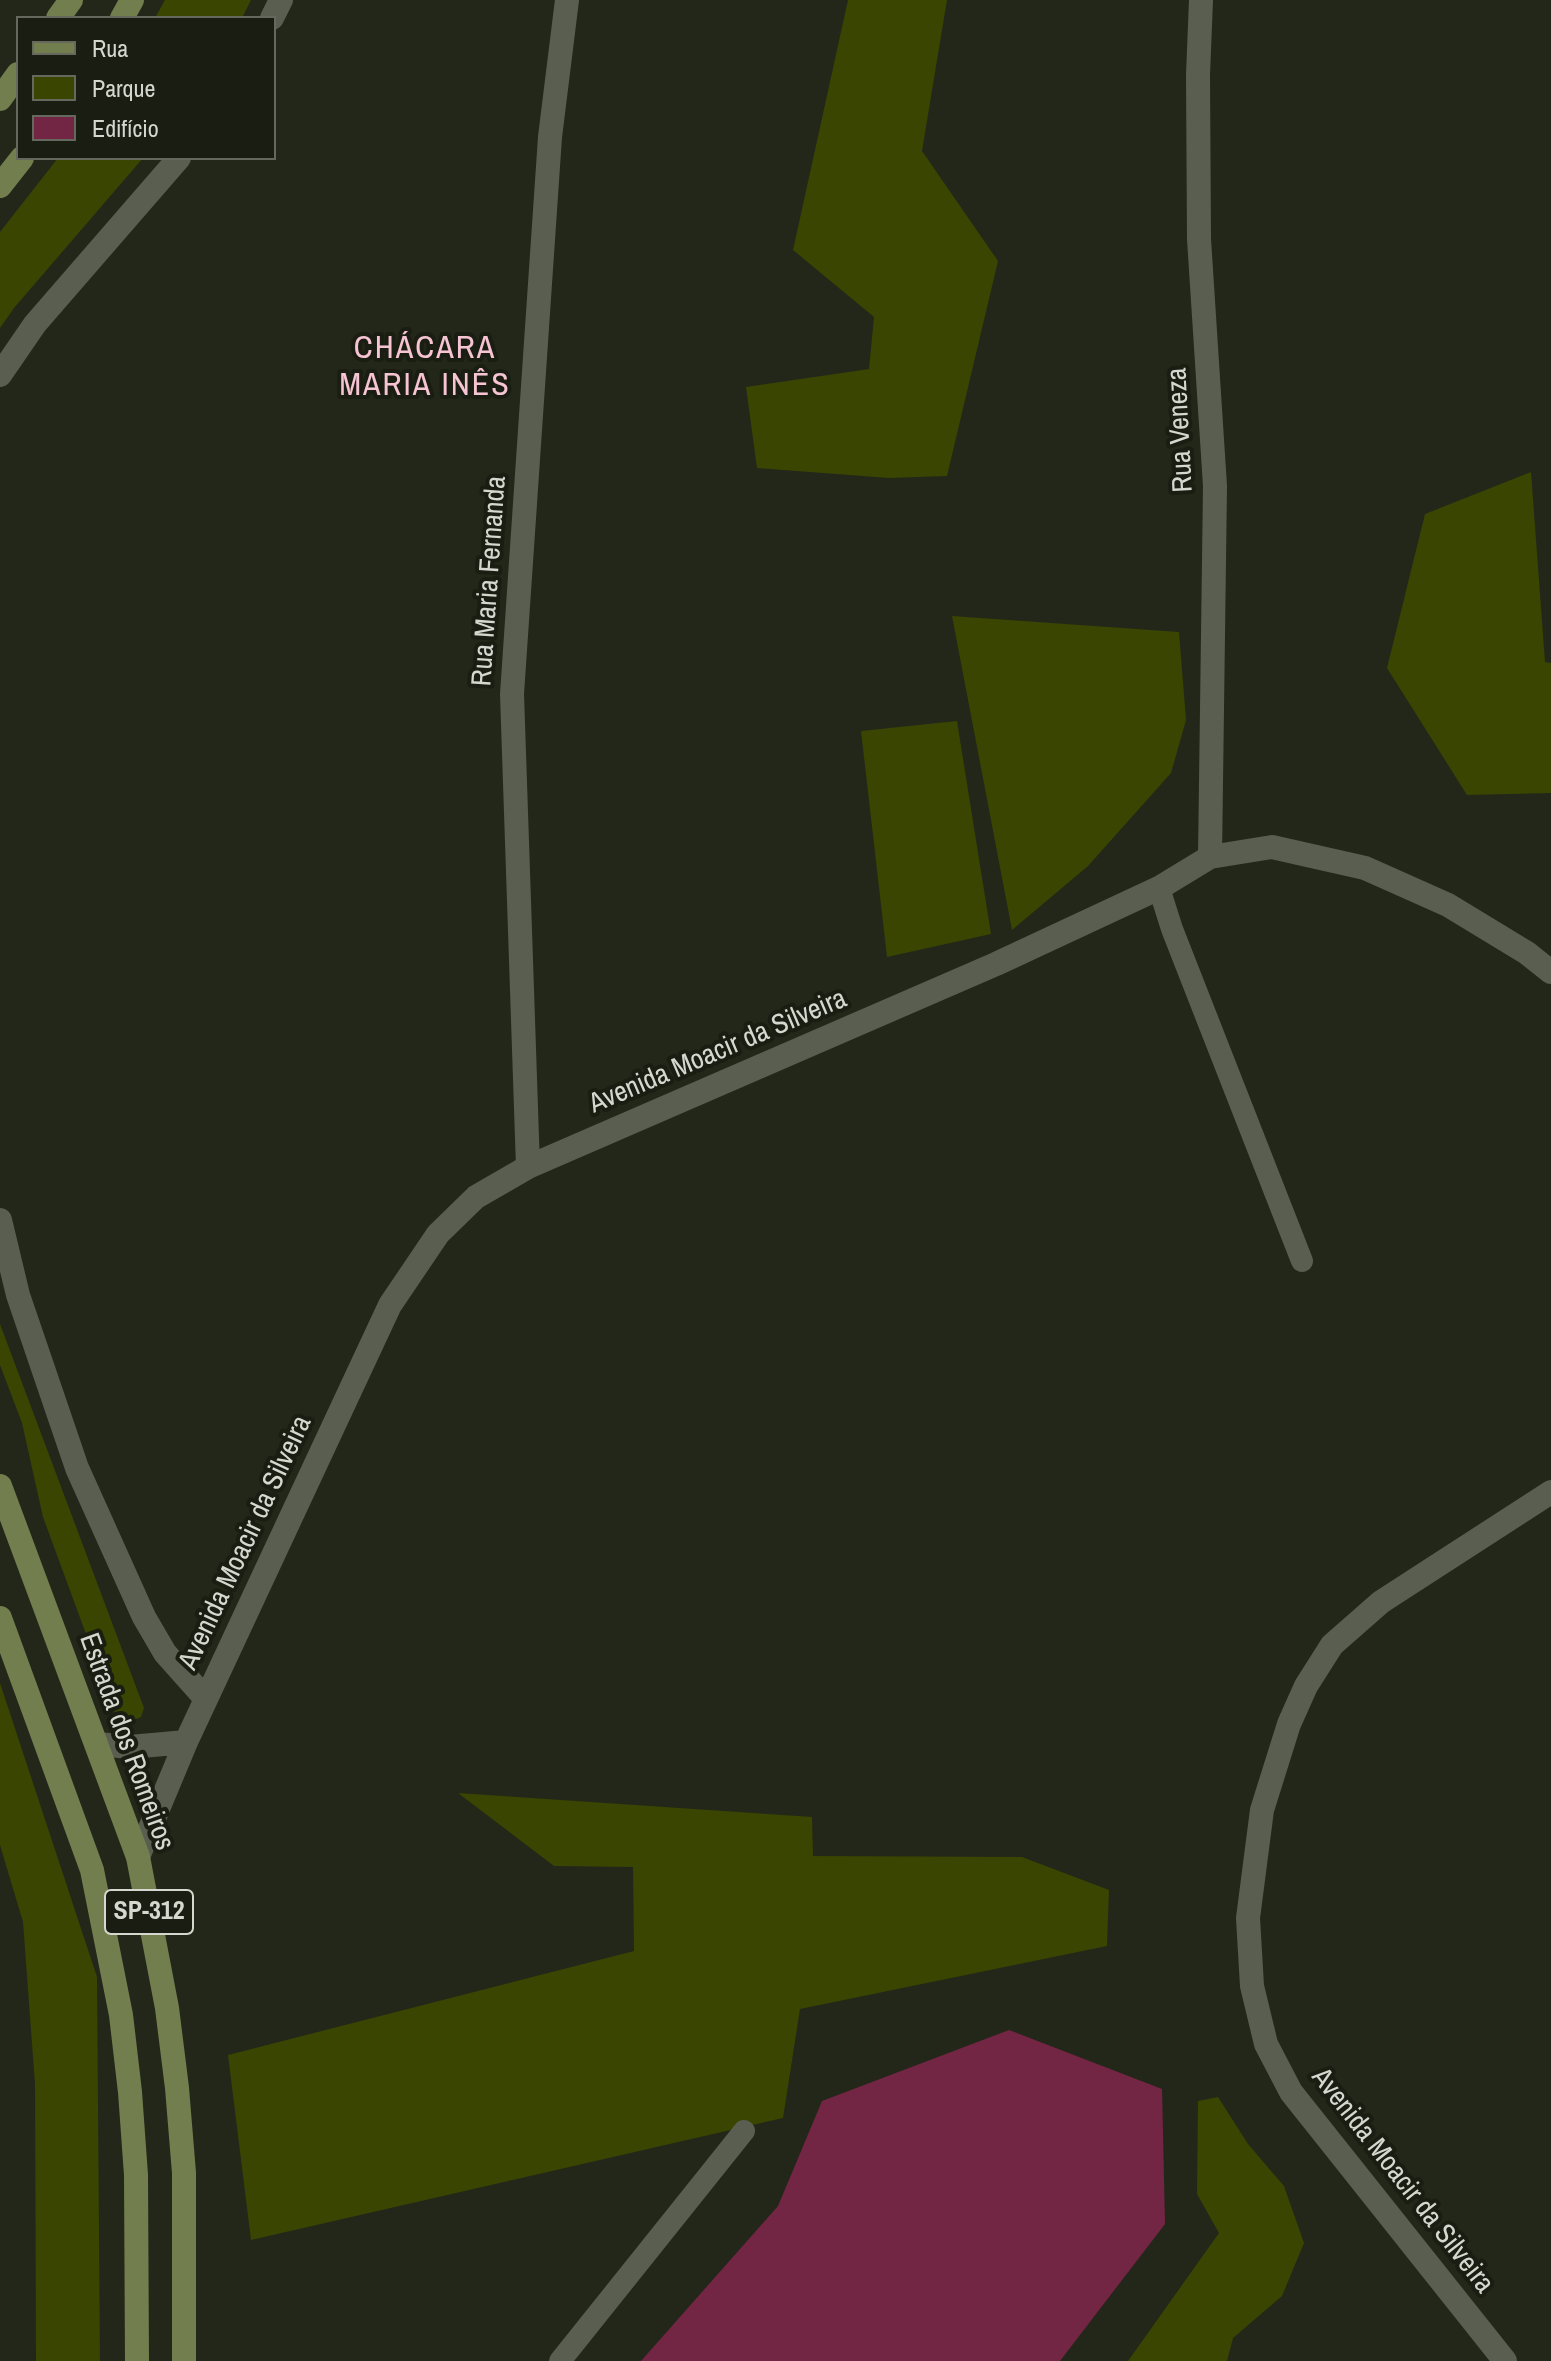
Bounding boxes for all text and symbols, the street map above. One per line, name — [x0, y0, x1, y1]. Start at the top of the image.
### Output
legend — [16, 16, 276, 160]
text: Rua — [92, 32, 128, 64]
text: Parque — [92, 72, 155, 104]
text: Edifício — [92, 112, 159, 144]
district label: CHÁCARA MARIA INÊS — [339, 330, 511, 405]
street label: Rua Veneza — [1161, 367, 1201, 493]
street label: Rua Maria Fernanda — [466, 475, 514, 687]
street label: Avenida Moacir da Silveira — [584, 983, 852, 1121]
street label: Avenida Moacir da Silveira — [172, 1411, 320, 1675]
street label: Estrada dos Romeiros — [71, 1629, 181, 1855]
road number: SP-312 — [105, 1890, 193, 1934]
street label: Avenida Moacir da Silveira — [1304, 2062, 1500, 2300]

